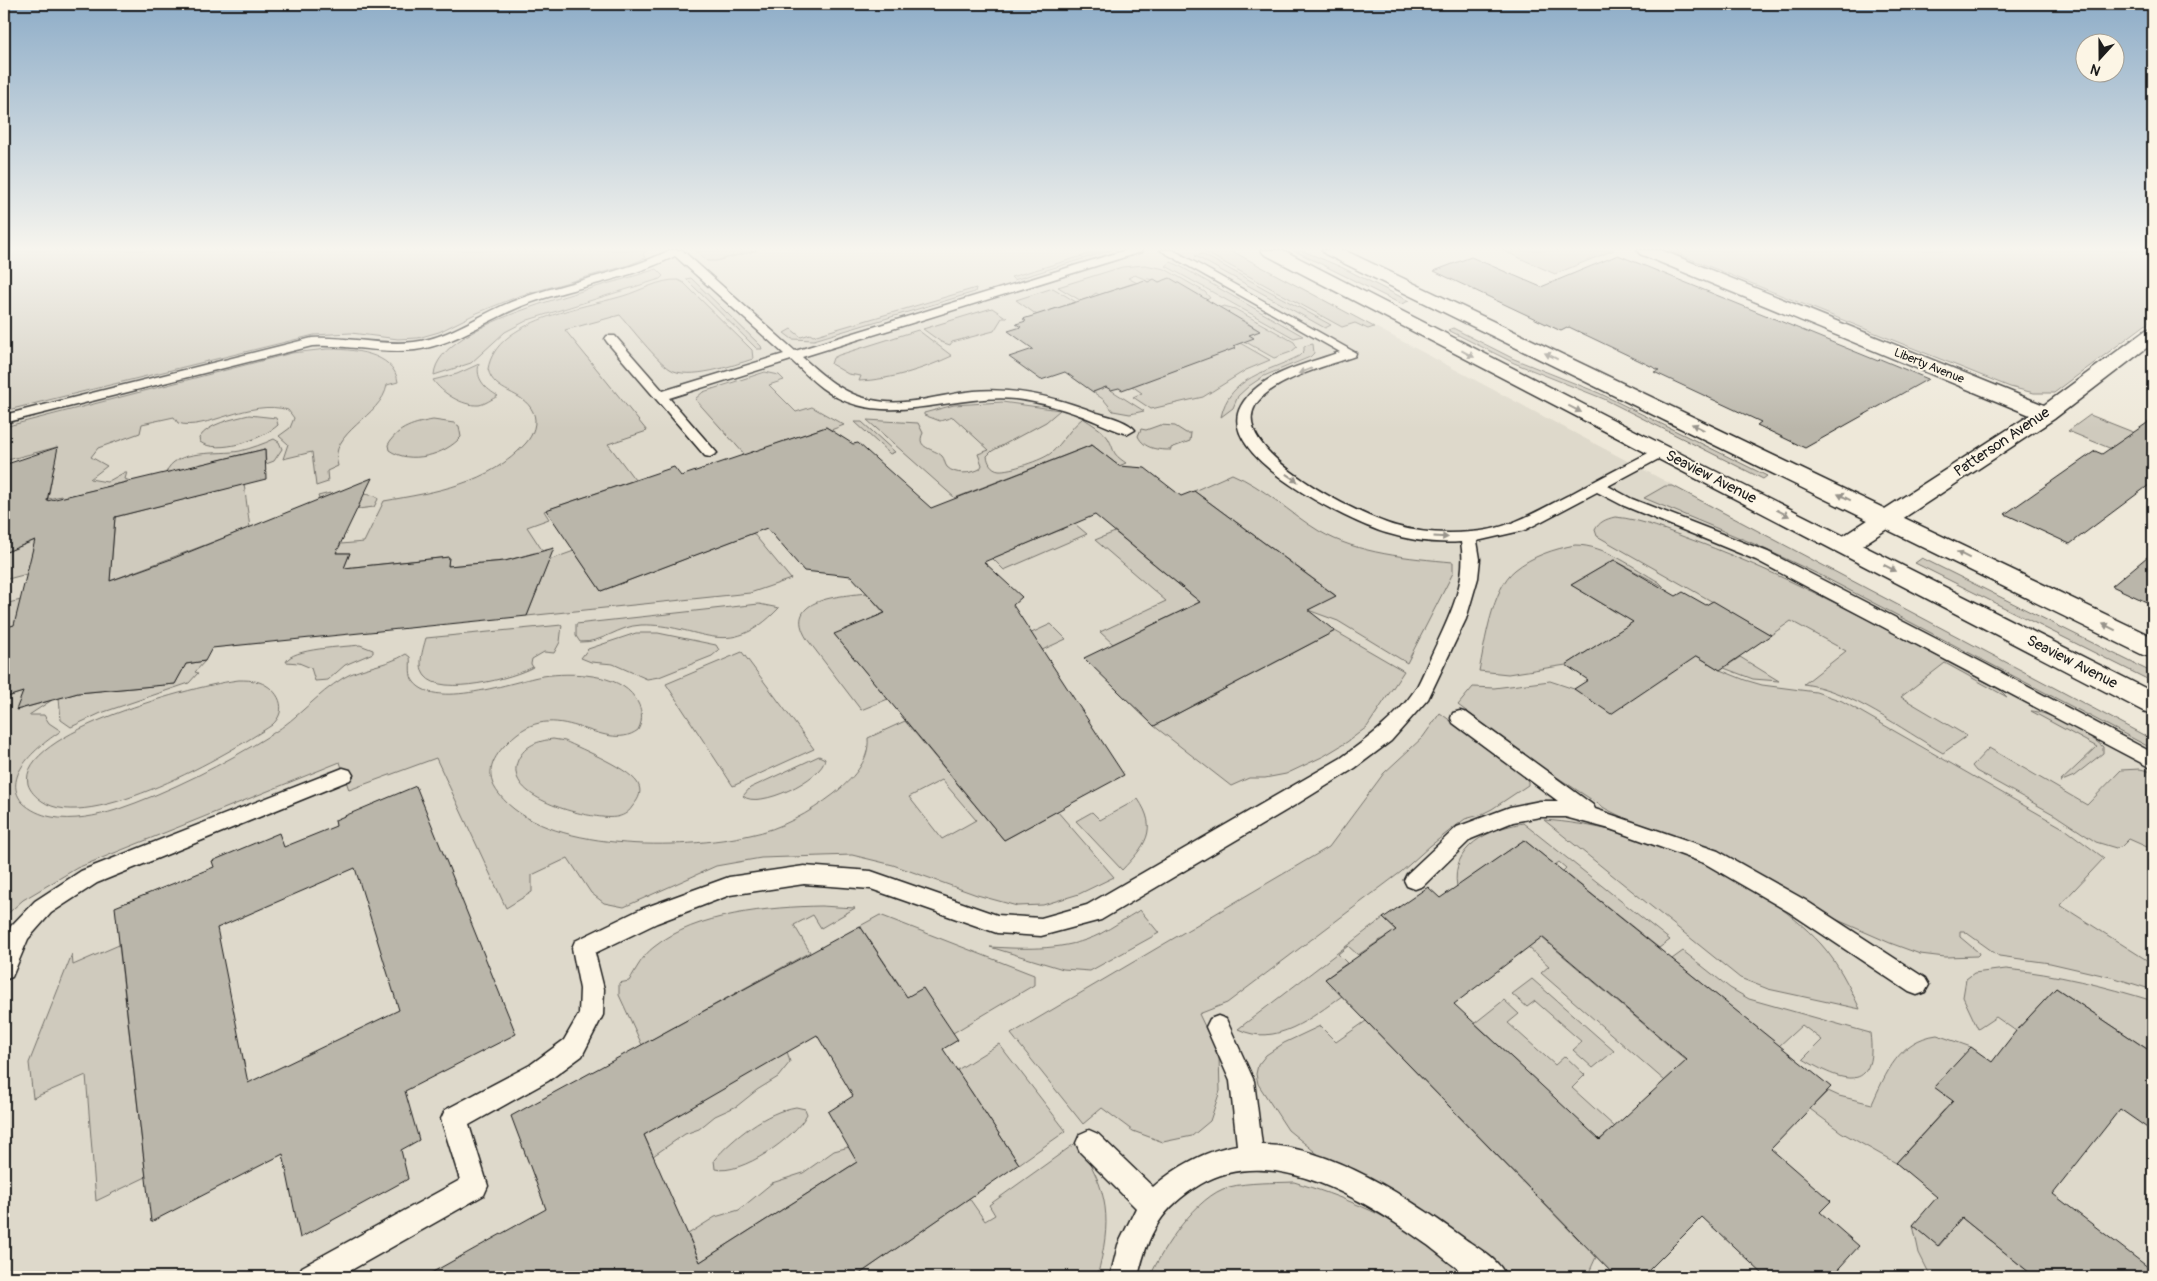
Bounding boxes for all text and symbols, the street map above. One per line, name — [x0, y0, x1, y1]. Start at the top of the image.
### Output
north arrow — [2074, 32, 2124, 82]
text: N — [2088, 60, 2103, 79]
street label: Liberty Avenue — [1892, 345, 1966, 387]
one-way arrow — [1461, 350, 1475, 358]
one-way arrow — [1544, 352, 1559, 360]
one-way arrow — [1297, 367, 1312, 375]
street label: Patterson Avenue — [1950, 403, 2054, 481]
one-way arrow — [1568, 405, 1582, 413]
one-way arrow — [1691, 422, 1705, 430]
street label: Seaview Avenue — [1662, 446, 1760, 508]
one-way arrow — [1286, 473, 1299, 483]
one-way arrow — [1837, 493, 1851, 501]
one-way arrow — [1775, 509, 1790, 517]
one-way arrow — [1433, 534, 1449, 542]
one-way arrow — [1956, 551, 1971, 559]
one-way arrow — [1883, 564, 1897, 572]
one-way arrow — [2102, 622, 2117, 631]
street label: Seaview Avenue — [2023, 631, 2121, 693]

